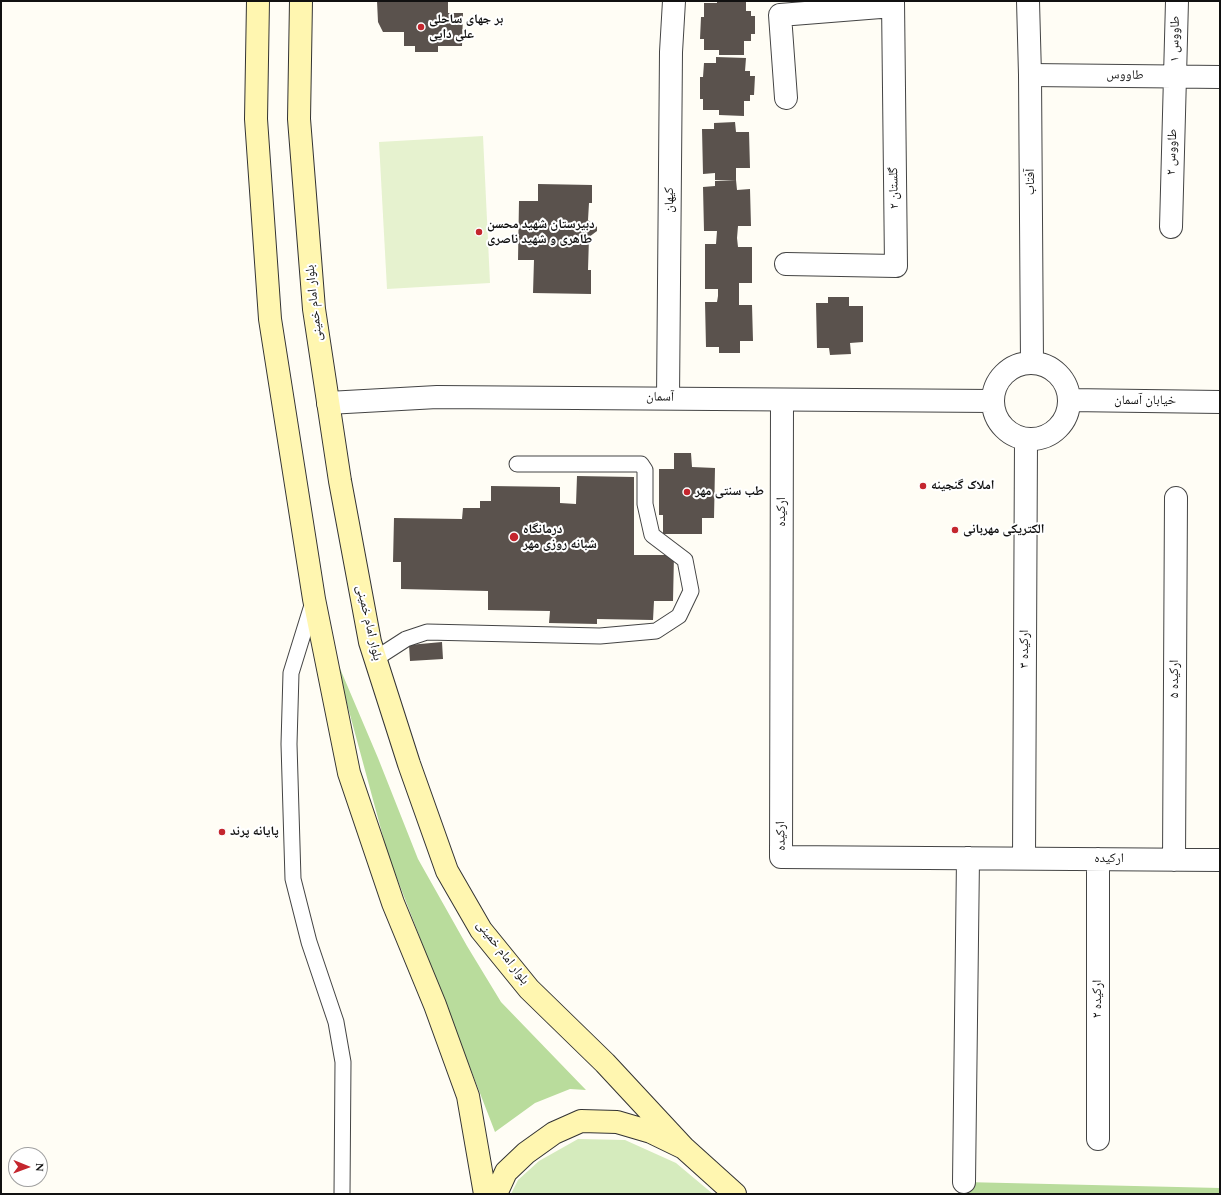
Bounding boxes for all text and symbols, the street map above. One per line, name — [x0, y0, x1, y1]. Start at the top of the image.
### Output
place label: بر جهای ساحلی علی دایی — [429, 12, 503, 43]
street label: طاووس ۱ — [1168, 16, 1184, 62]
marker: بر جهای ساحلی علی دایی — [416, 22, 426, 32]
street label: طاووس — [1106, 68, 1144, 84]
street label: طاووس ۲ — [1164, 129, 1182, 175]
street label: گلستان ۲ — [887, 167, 903, 209]
street label: آفتاب — [1023, 169, 1039, 195]
street label: کیهان — [662, 187, 678, 213]
place label: دبیرستان شهید محسن طاهری و شهید ناصری — [487, 217, 595, 248]
marker: دبیرستان شهید محسن طاهری و شهید ناصری — [474, 227, 484, 237]
street label: بلوار امام خمینی — [303, 264, 327, 342]
street label: آسمان — [646, 390, 674, 406]
street label: خیابان آسمان — [1114, 393, 1176, 409]
place label: املاک گنجینه — [931, 478, 995, 494]
marker: املاک گنجینه — [918, 481, 928, 491]
place label: طب سنتی مهر — [695, 484, 764, 500]
marker: طب سنتی مهر — [682, 487, 692, 497]
street label: ارکیده — [774, 497, 790, 527]
place label: درمانگاه شبانه روزی مهر — [523, 522, 597, 553]
place label: الکتریکی مهربانی — [963, 522, 1044, 538]
marker: الکتریکی مهربانی — [950, 525, 960, 535]
marker: درمانگاه شبانه روزی مهر — [508, 531, 520, 543]
street label: بلوار امام خمینی — [352, 584, 384, 662]
street label: ارکیده ۳ — [1017, 630, 1033, 668]
street label: ارکیده ۵ — [1167, 660, 1183, 698]
street label: ارکیده — [774, 821, 790, 851]
place label: پایانه پرند — [230, 824, 279, 840]
marker: پایانه پرند — [217, 827, 227, 837]
street label: ارکیده — [1094, 851, 1124, 867]
street label: بلوار امام خمینی — [472, 918, 532, 988]
street label: ارکیده ۲ — [1090, 980, 1106, 1018]
north arrow — [8, 1147, 48, 1187]
text: N — [31, 1163, 48, 1172]

